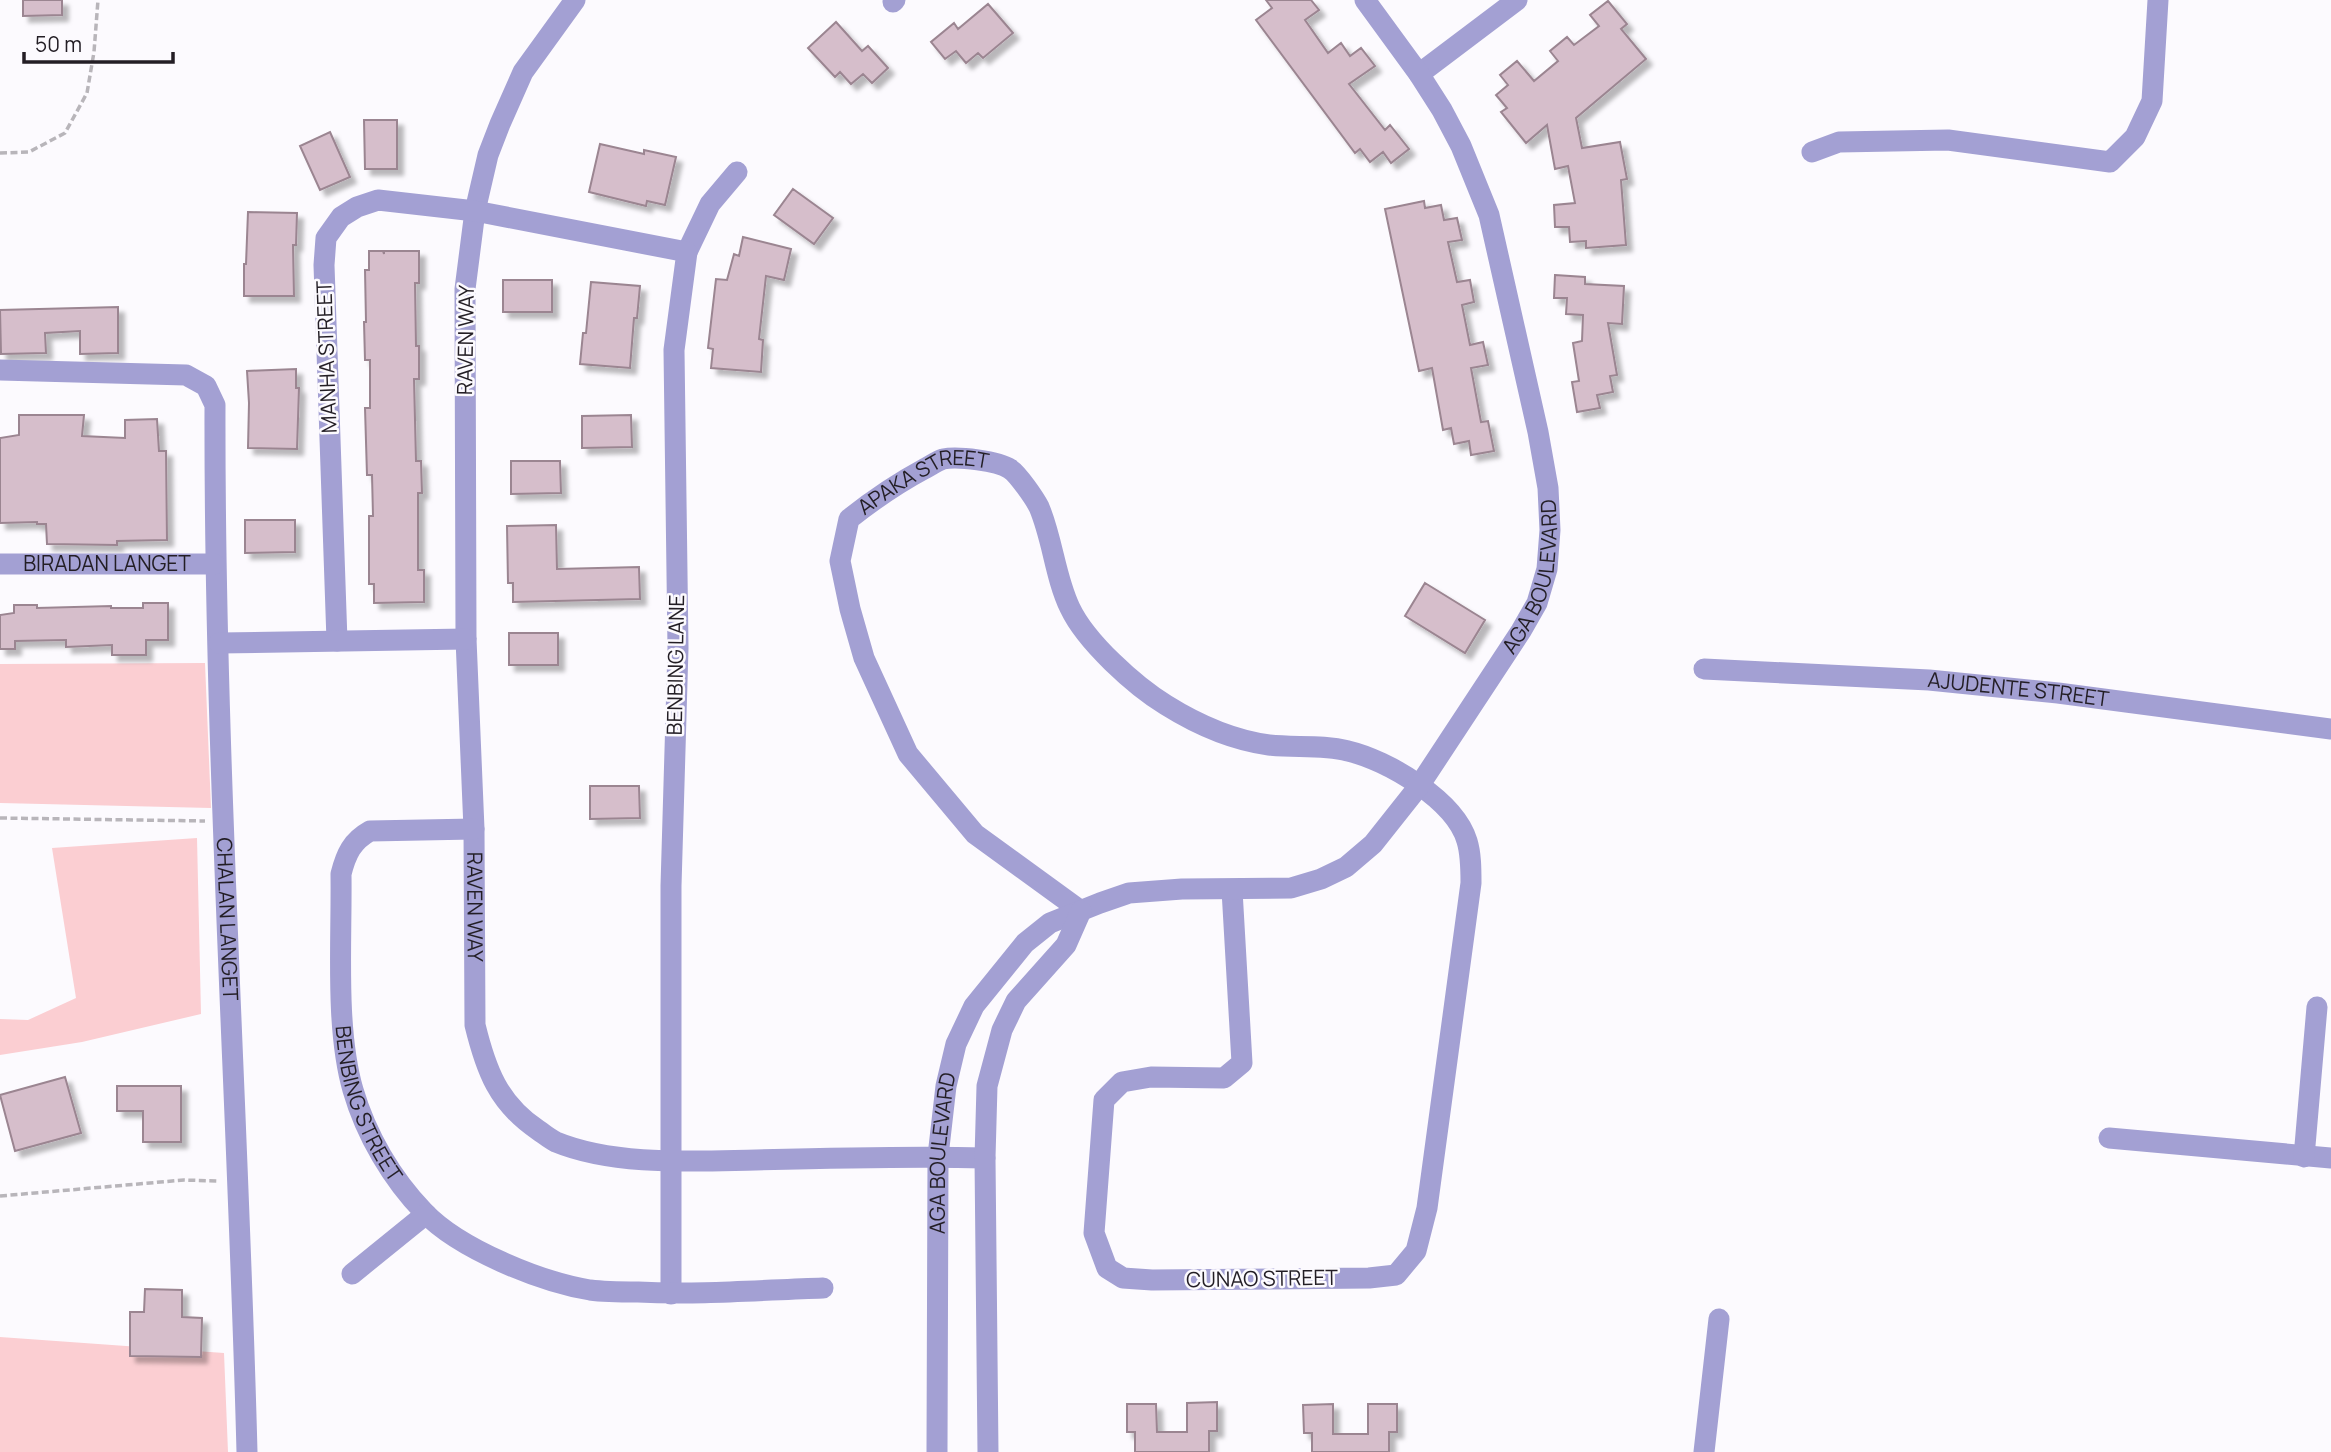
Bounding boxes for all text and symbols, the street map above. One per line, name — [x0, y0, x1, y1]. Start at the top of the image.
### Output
scale bar — [24, 21, 173, 65]
text: 50 m — [35, 30, 82, 58]
street label: MANHA STREET — [309, 280, 343, 434]
street label: RAVEN WAY — [450, 284, 480, 395]
street label: APAKA STREET — [851, 443, 992, 521]
street label: AGA BOULEVARD — [1495, 499, 1563, 659]
street label: BIRADAN LANGET — [23, 549, 191, 577]
street label: BENBING LANE — [660, 594, 690, 736]
street label: AJUDENTE STREET — [1926, 665, 2111, 713]
street label: CHALAN LANGET — [211, 837, 245, 1001]
street label: RAVEN WAY — [461, 852, 490, 962]
street label: BENBING STREET — [329, 1024, 410, 1187]
street label: AGA BOULEVARD — [923, 1069, 962, 1234]
street label: CUNAO STREET — [1186, 1263, 1338, 1293]

